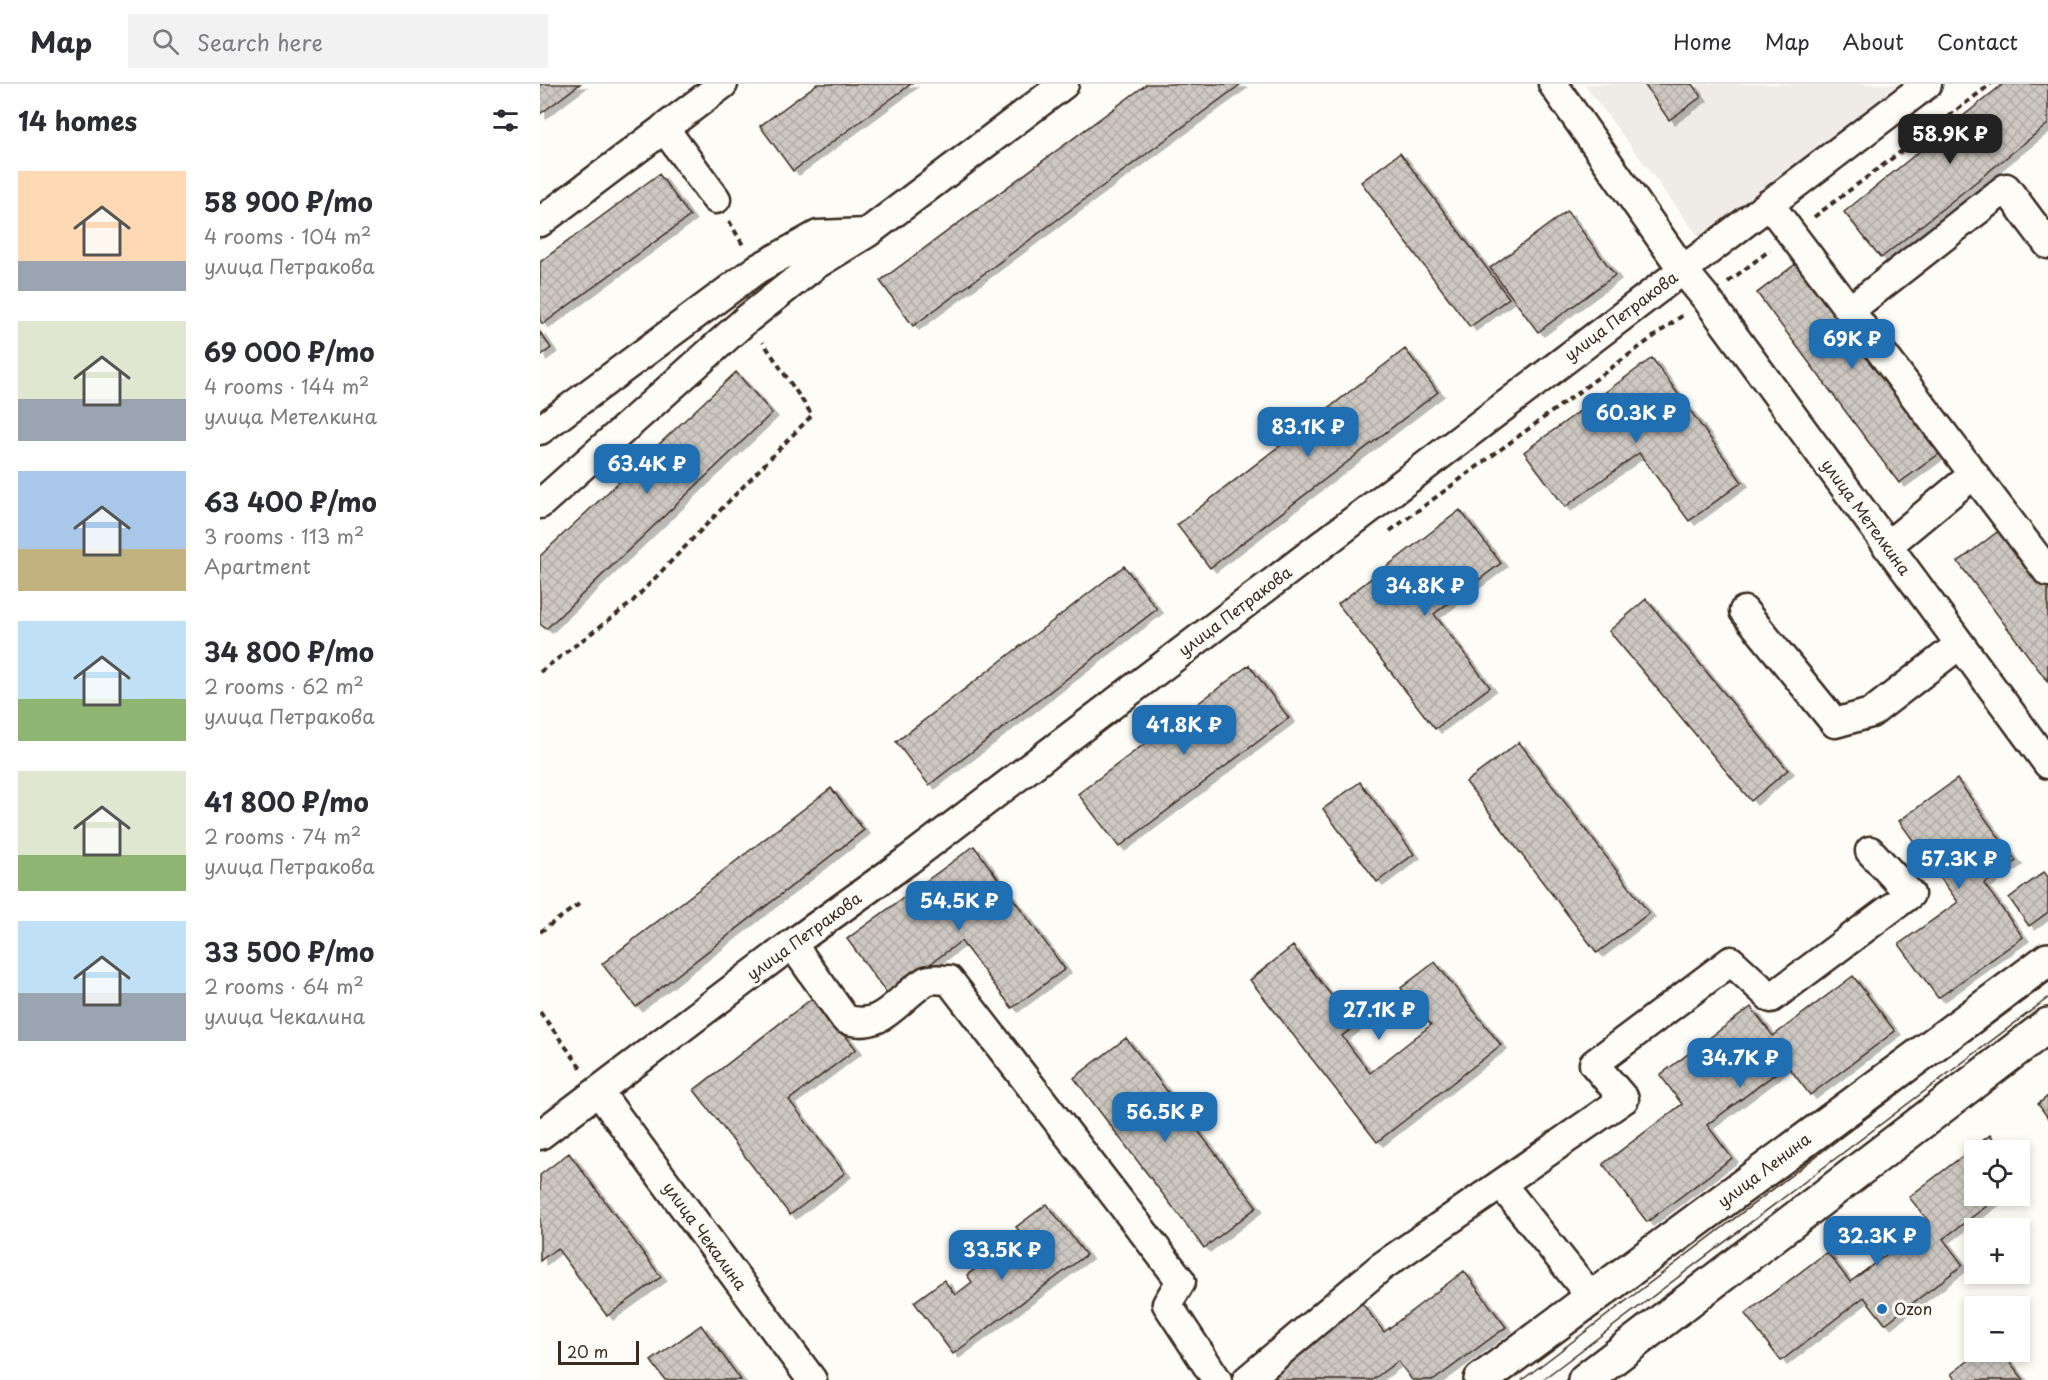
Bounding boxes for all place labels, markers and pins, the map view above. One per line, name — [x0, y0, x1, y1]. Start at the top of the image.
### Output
pin: 58.9K ₽ — [1895, 114, 2005, 165]
pin: 69K ₽ — [1810, 319, 1894, 370]
pin: 60.3K ₽ — [1581, 393, 1691, 444]
pin: 83.1K ₽ — [1253, 407, 1363, 458]
pin: 63.4K ₽ — [592, 444, 702, 495]
pin: 34.8K ₽ — [1370, 566, 1480, 617]
pin: 41.8K ₽ — [1129, 705, 1239, 756]
pin: 57.3K ₽ — [1904, 839, 2014, 890]
pin: 54.5K ₽ — [904, 881, 1014, 932]
pin: 27.1K ₽ — [1324, 990, 1434, 1041]
pin: 34.7K ₽ — [1685, 1038, 1795, 1089]
pin: 56.5K ₽ — [1110, 1092, 1220, 1143]
pin: 32.3K ₽ — [1822, 1216, 1932, 1267]
pin: 33.5K ₽ — [947, 1230, 1057, 1281]
place label: Ozon — [1894, 1296, 1932, 1320]
marker: Ozon — [1875, 1302, 1889, 1316]

